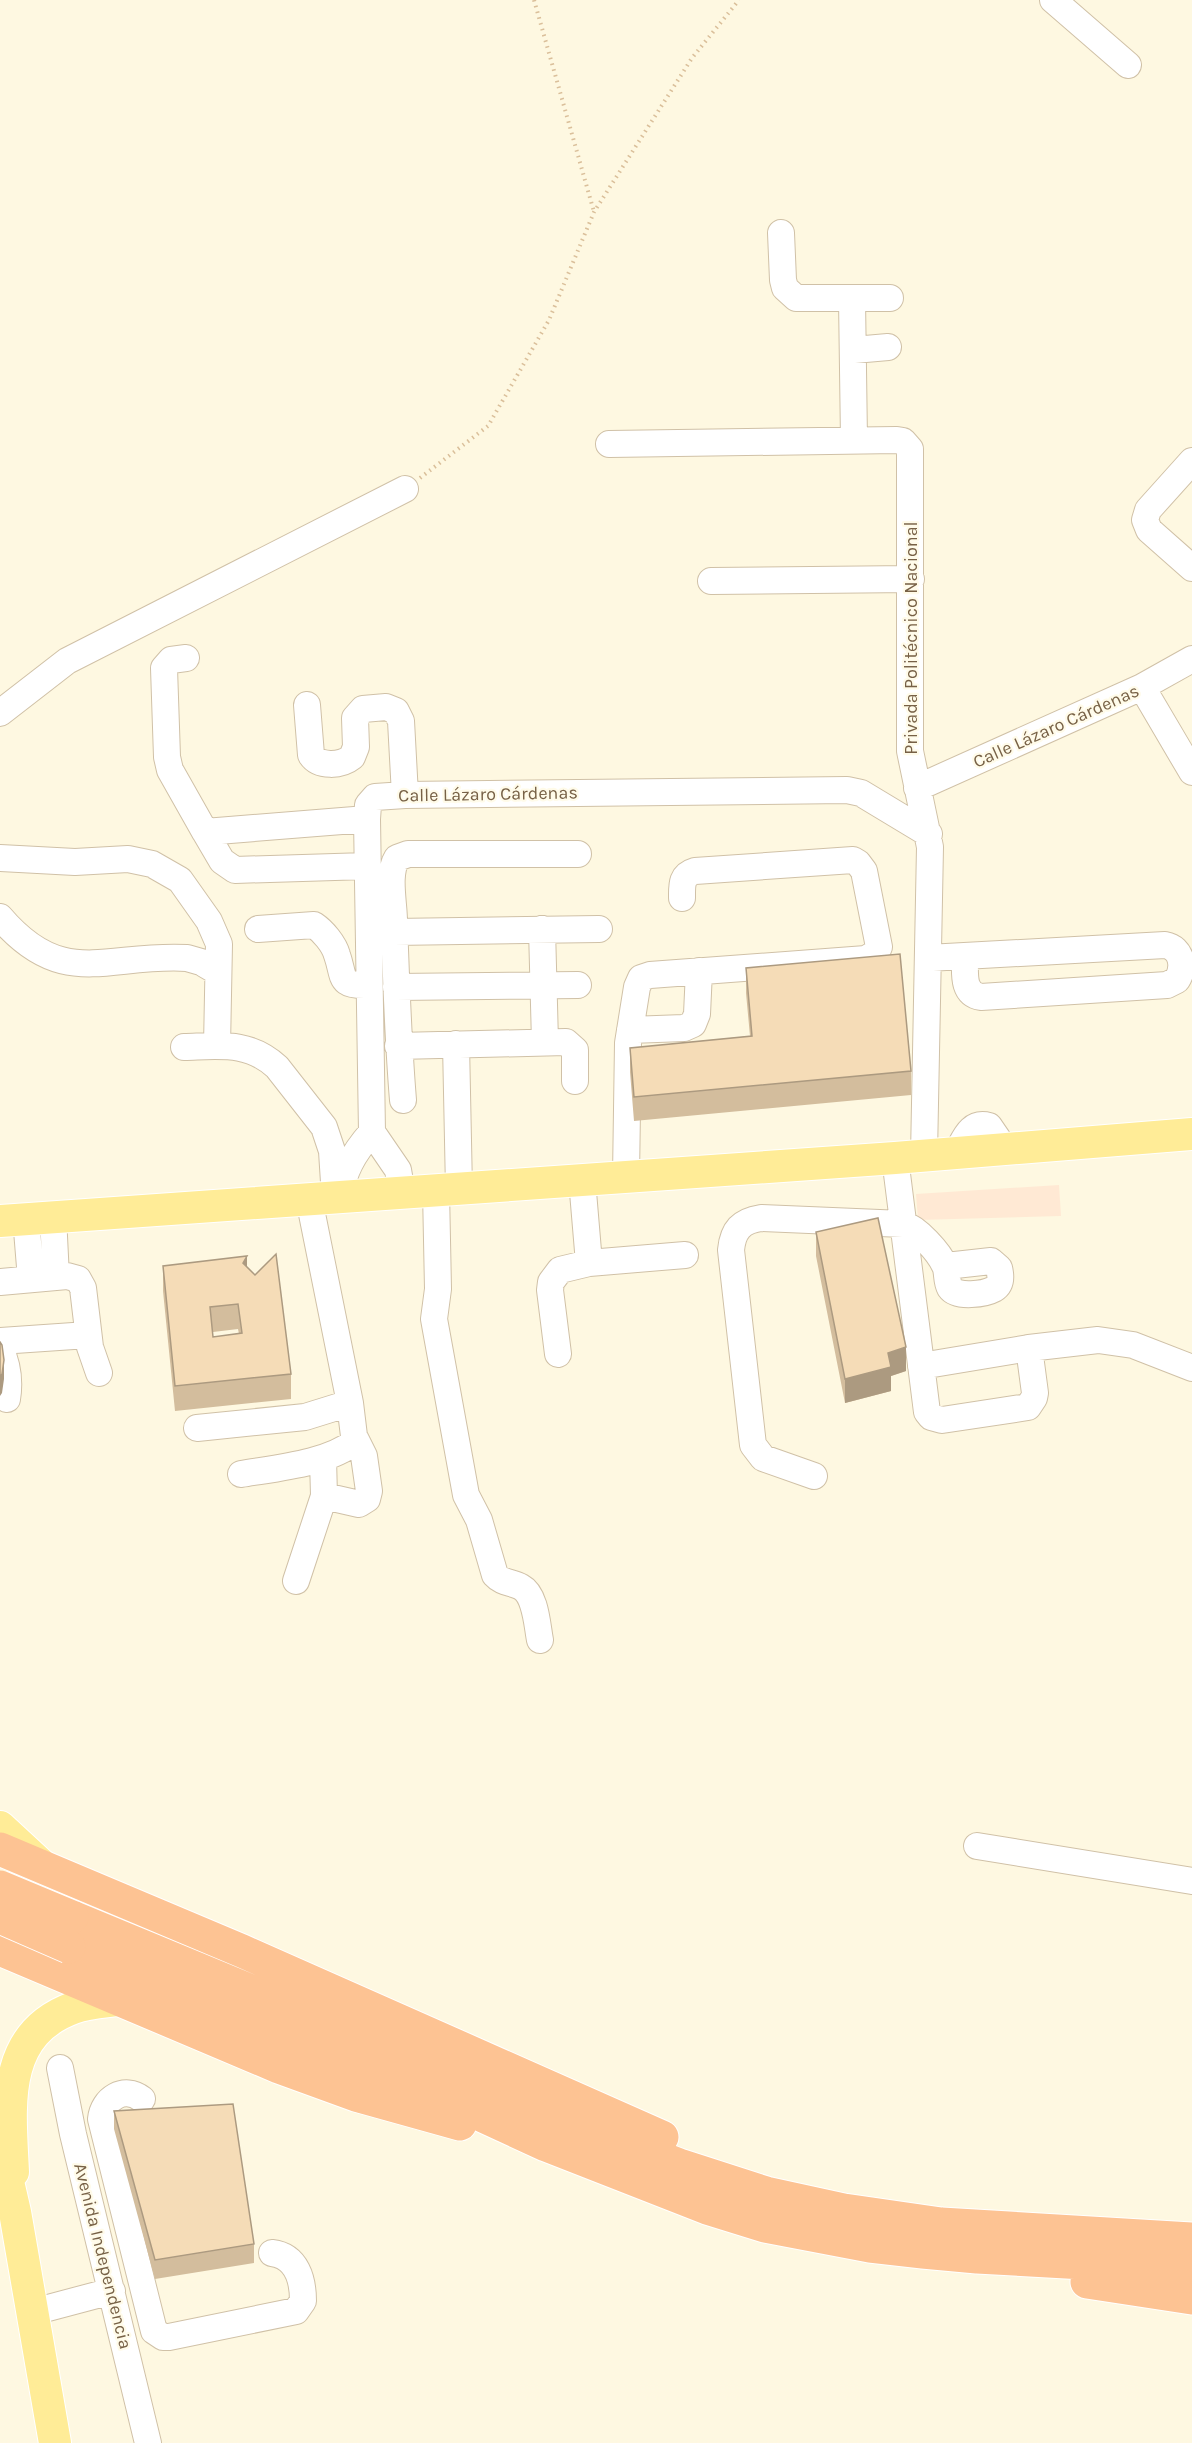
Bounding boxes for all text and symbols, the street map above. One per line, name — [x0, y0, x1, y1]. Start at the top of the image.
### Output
street label: Privada Politécnico Nacional — [900, 521, 922, 755]
street label: Calle Lázaro Cárdenas — [970, 679, 1142, 773]
street label: Calle Lázaro Cárdenas — [398, 781, 578, 807]
street label: Avenida Independencia — [69, 2161, 137, 2351]

